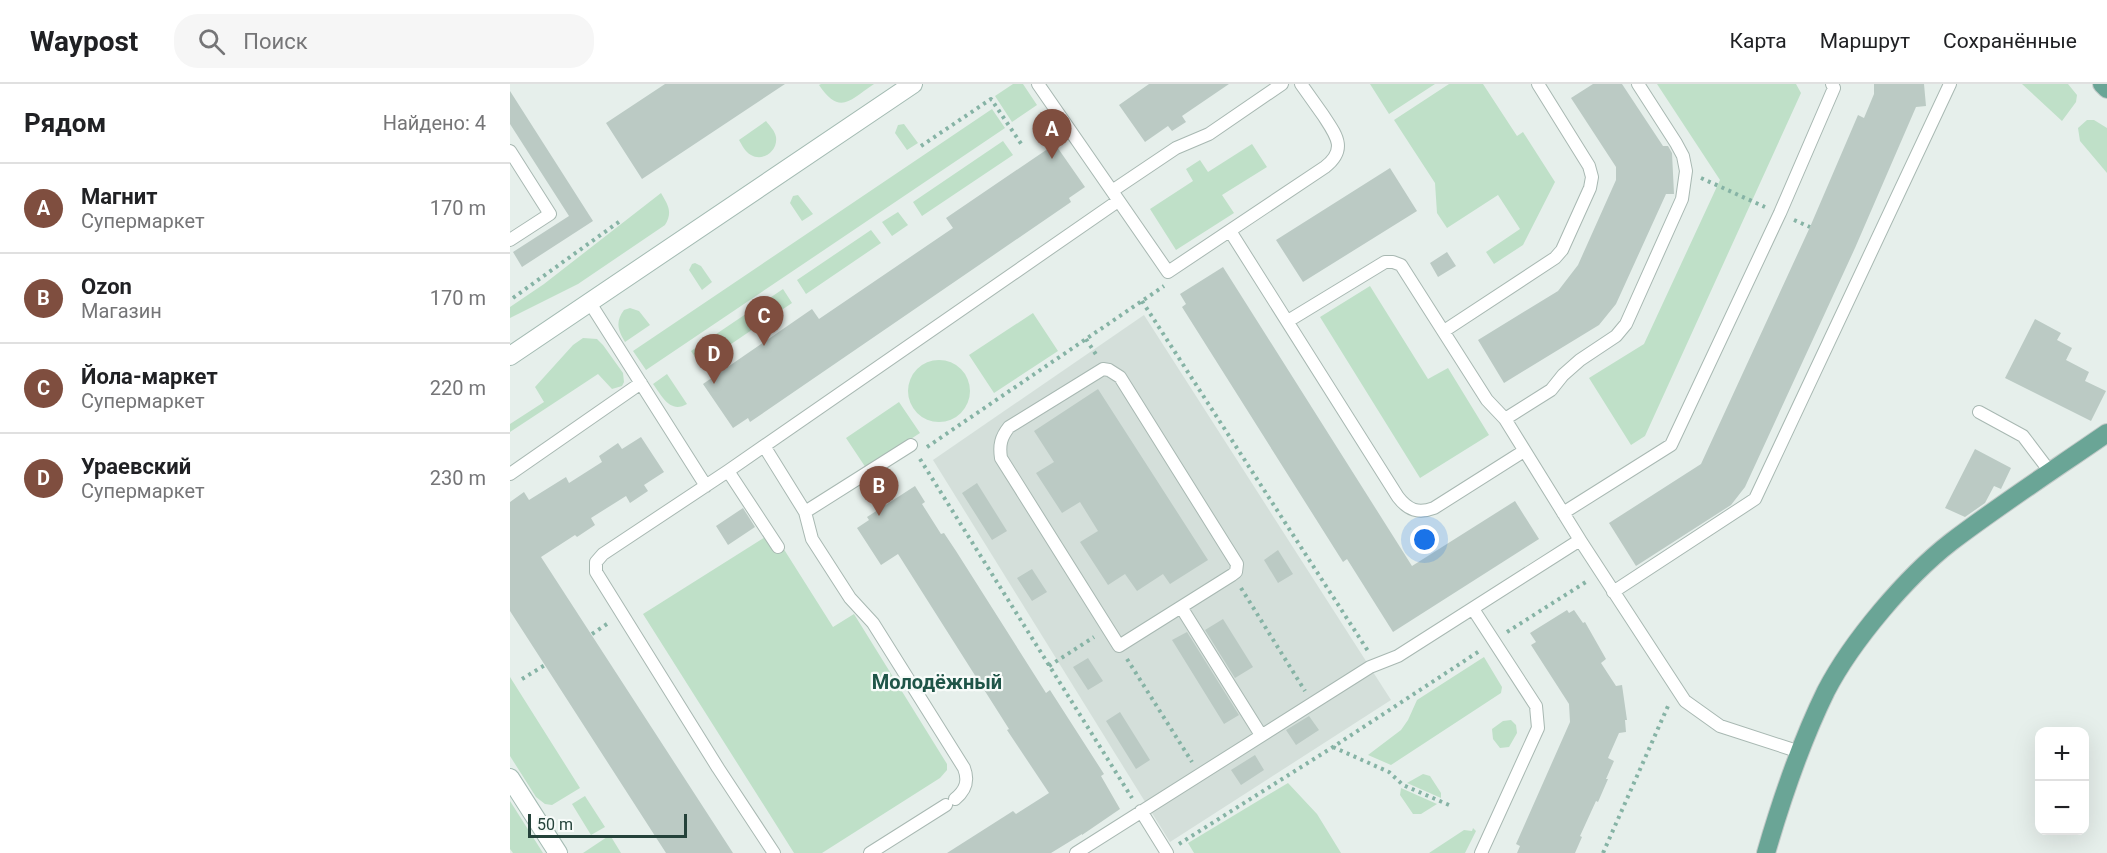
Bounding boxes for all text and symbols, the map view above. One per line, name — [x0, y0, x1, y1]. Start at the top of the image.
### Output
search box — [174, 14, 594, 68]
text: Waypost — [30, 25, 138, 58]
icon: search — [195, 25, 228, 58]
text: Поиск — [243, 29, 308, 54]
text: Карта — [1730, 29, 1787, 53]
text: Маршрут — [1820, 29, 1910, 53]
text: Сохранённые — [1943, 29, 2077, 53]
text: Рядом — [24, 108, 106, 138]
pin: A — [1032, 110, 1072, 159]
text: Найдено: 4 — [383, 111, 486, 135]
text: Магнит — [81, 184, 157, 209]
text: A — [37, 196, 50, 220]
text: 170 m — [430, 196, 486, 220]
text: Супермаркет — [81, 209, 205, 233]
text: Ozon — [81, 274, 132, 299]
text: B — [37, 286, 50, 310]
text: 170 m — [430, 286, 486, 310]
pin: C — [744, 296, 784, 346]
text: Магазин — [81, 299, 162, 323]
pin: D — [694, 334, 734, 384]
text: Йола-маркет — [81, 364, 218, 389]
text: C — [37, 376, 50, 400]
text: 220 m — [430, 376, 486, 400]
text: Супермаркет — [81, 389, 205, 413]
text: Ураевский — [81, 454, 191, 479]
text: D — [37, 466, 50, 490]
text: 230 m — [430, 466, 486, 490]
pin: B — [860, 466, 898, 516]
text: Супермаркет — [81, 479, 205, 503]
your location — [1410, 525, 1439, 554]
district label: Молодёжный — [872, 670, 1002, 694]
map controls — [2035, 727, 2089, 835]
button: + — [2035, 727, 2089, 781]
button: − — [2035, 781, 2089, 835]
scale bar — [528, 811, 687, 838]
text: 50 m — [537, 815, 573, 834]

